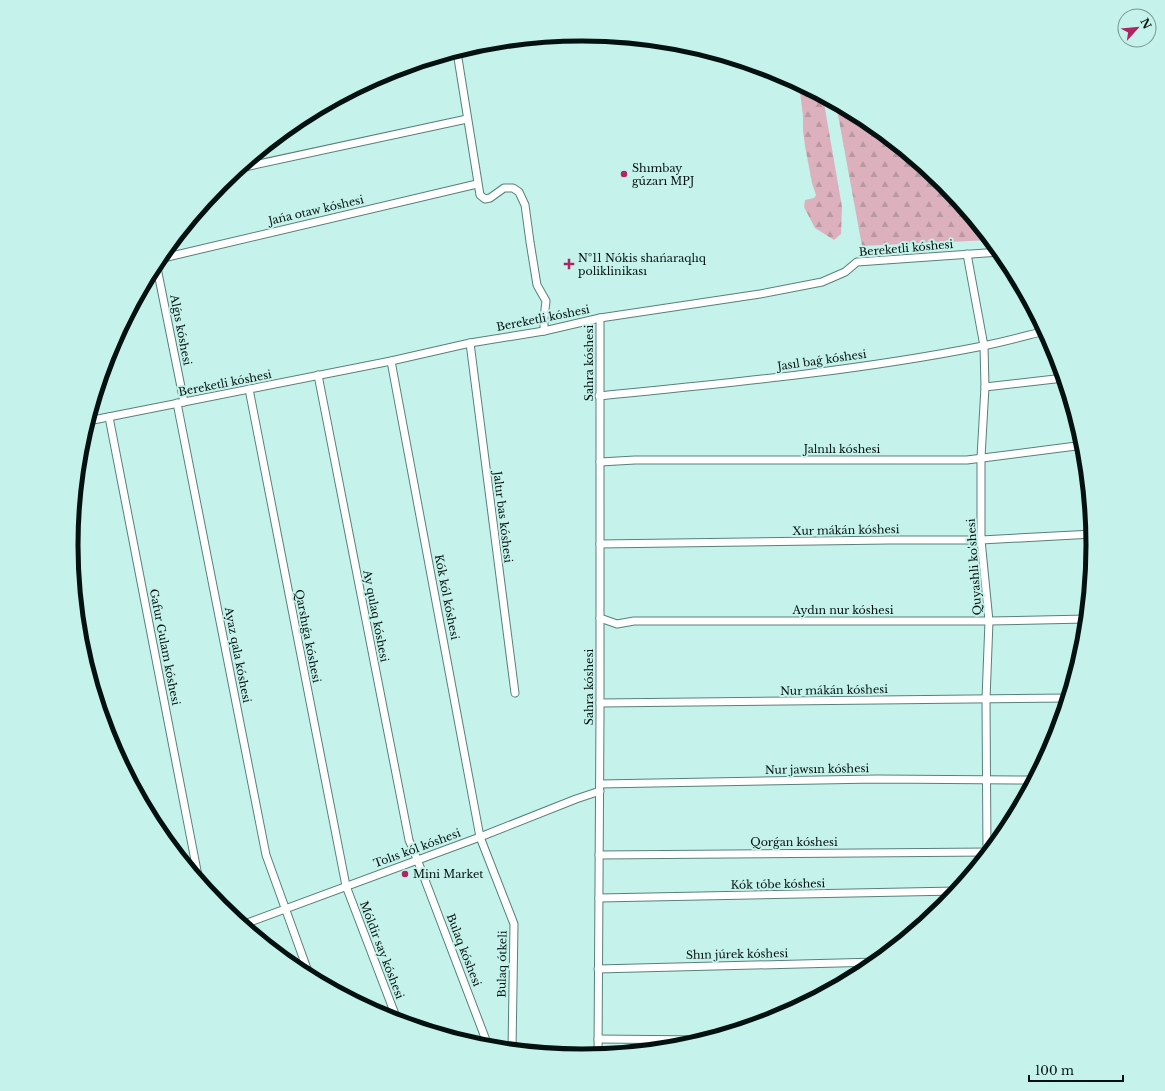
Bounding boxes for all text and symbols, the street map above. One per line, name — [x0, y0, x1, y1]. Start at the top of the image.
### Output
north arrow — [1117, 8, 1157, 48]
text: N — [1137, 16, 1155, 32]
place label: Shımbay gúzarı MPJ — [632, 161, 694, 188]
marker: Shımbay gúzarı MPJ — [619, 169, 629, 179]
street label: Jańa otaw kóshesi — [265, 192, 365, 228]
street label: Bereketli kóshesi — [858, 237, 954, 259]
place label: №11 Nókis shańaraqlıq poliklinikası — [578, 251, 707, 278]
marker: №11 Nókis shańaraqlıq poliklinikası — [563, 258, 575, 270]
street label: Alǵıs kóshesi — [167, 292, 195, 367]
street label: Bereketli kóshesi — [495, 302, 591, 334]
street label: Sahra kóshesi — [582, 325, 596, 401]
street label: Jasıl baǵ kóshesi — [775, 347, 868, 373]
street label: Bereketli kóshesi — [177, 367, 273, 399]
street label: Jalnılı kóshesi — [802, 442, 881, 456]
street label: Jaltır bas kóshesi — [490, 468, 516, 564]
street label: Quyashli ko'shesi — [964, 518, 984, 616]
street label: Xur mákán kóshesi — [792, 522, 900, 538]
street label: Kók kól kóshesi — [432, 553, 462, 641]
street label: Ay qulaq kóshesi — [360, 568, 392, 663]
street label: Gafur Gulam kóshesi — [147, 588, 183, 707]
street label: Qarshıǵa kóshesi — [292, 588, 324, 684]
street label: Aydın nur kóshesi — [792, 603, 894, 617]
street label: Ayaz qala kóshesi — [222, 605, 254, 704]
street label: Sahra kóshesi — [582, 649, 596, 725]
street label: Nur mákán kóshesi — [780, 682, 888, 698]
street label: Nur jawsın kóshesi — [765, 761, 870, 777]
street label: Tolıs kól kóshesi — [371, 826, 463, 870]
street label: Qorǵan kóshesi — [750, 835, 838, 849]
place label: Mini Market — [413, 867, 484, 881]
marker: Mini Market — [400, 869, 410, 879]
street label: Kók tóbe kóshesi — [731, 876, 826, 892]
street label: Móldir say kóshesi — [357, 899, 407, 1001]
street label: Bulaq kóshesi — [444, 912, 484, 989]
street label: Bulaq ótkeli — [494, 930, 510, 998]
street label: Shın júrek kóshesi — [686, 946, 788, 962]
scale bar — [1029, 1057, 1123, 1083]
text: 100 m — [1035, 1063, 1074, 1078]

